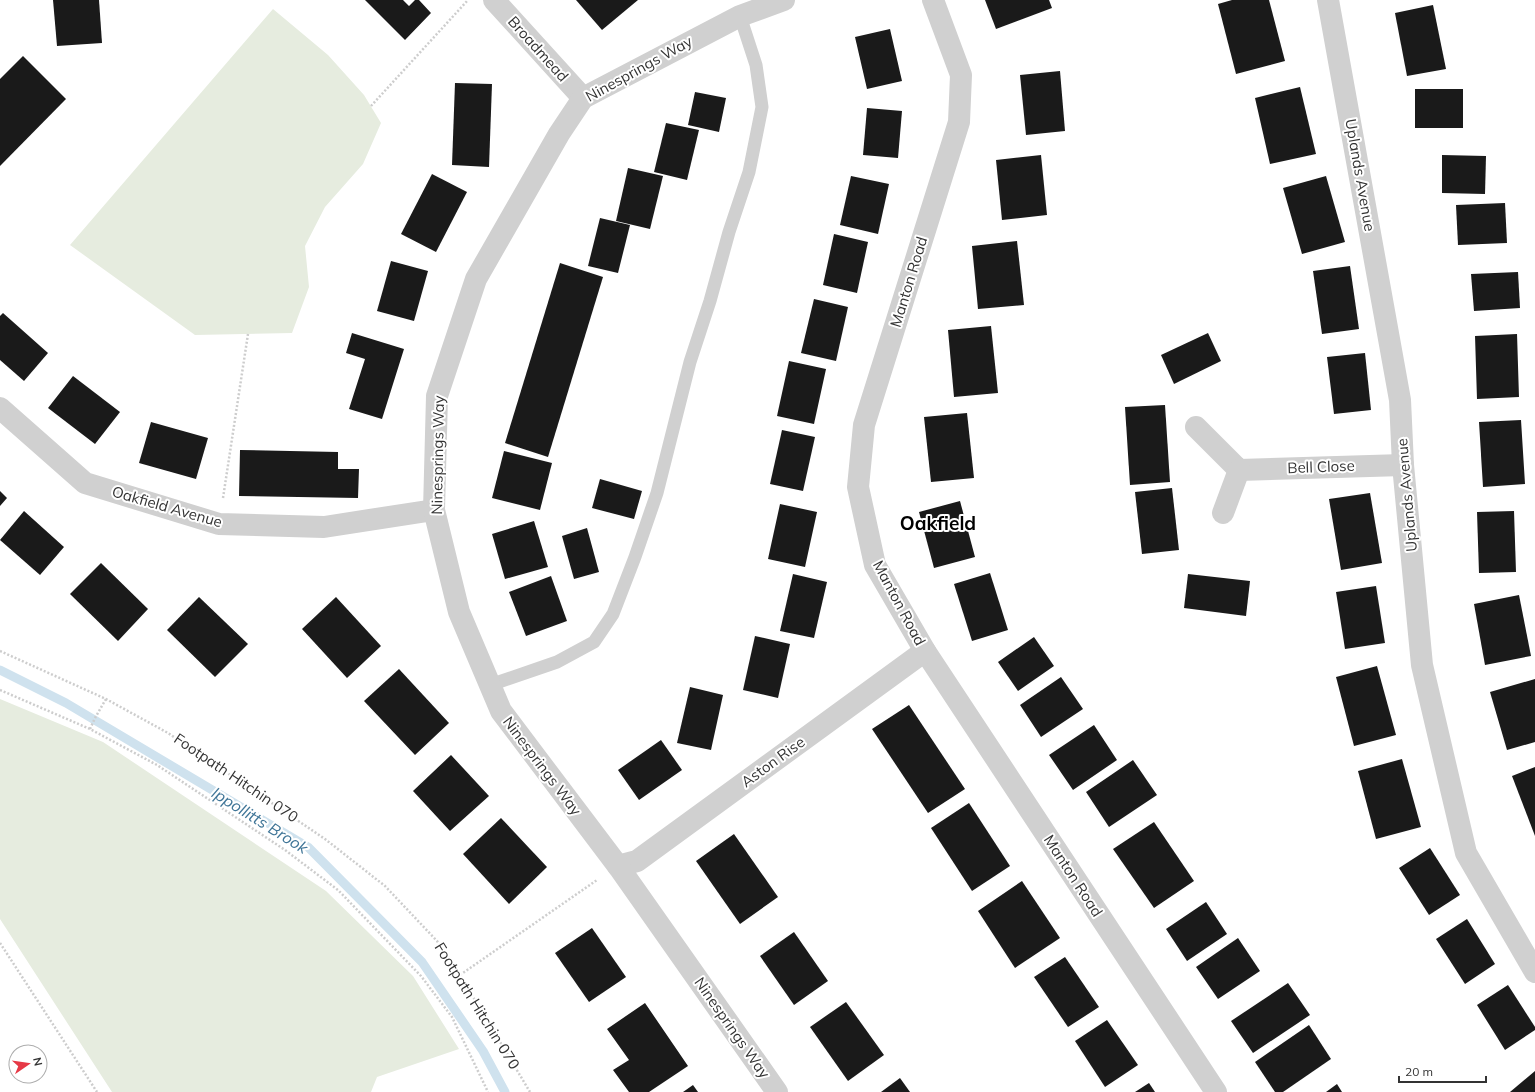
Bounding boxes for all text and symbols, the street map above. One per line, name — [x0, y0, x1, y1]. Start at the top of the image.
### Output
street label: Broadmead — [504, 12, 573, 85]
street label: Ninesprings Way — [582, 31, 695, 106]
street label: Uplands Avenue — [1341, 117, 1380, 233]
street label: Manton Road — [886, 234, 931, 330]
street label: Ninesprings Way — [427, 395, 448, 515]
street label: Uplands Avenue — [1392, 437, 1421, 553]
street label: Bell Close — [1287, 456, 1355, 477]
street label: Oakfield Avenue — [110, 482, 224, 531]
district label: Oakfield — [900, 511, 976, 535]
street label: Manton Road — [869, 557, 930, 649]
street label: Ninesprings Way — [499, 712, 586, 819]
street label: Footpath Hitchin 070 — [170, 729, 302, 826]
street label: Aston Rise — [737, 732, 808, 791]
water label: Ippollitts Brook — [208, 782, 313, 858]
street label: Manton Road — [1040, 831, 1107, 920]
street label: Footpath Hitchin 070 — [431, 939, 524, 1073]
street label: Ninesprings Way — [690, 973, 774, 1082]
north arrow — [8, 1044, 48, 1084]
text: N — [30, 1056, 45, 1067]
scale bar — [1399, 1058, 1486, 1084]
text: 20 m — [1405, 1064, 1433, 1079]

